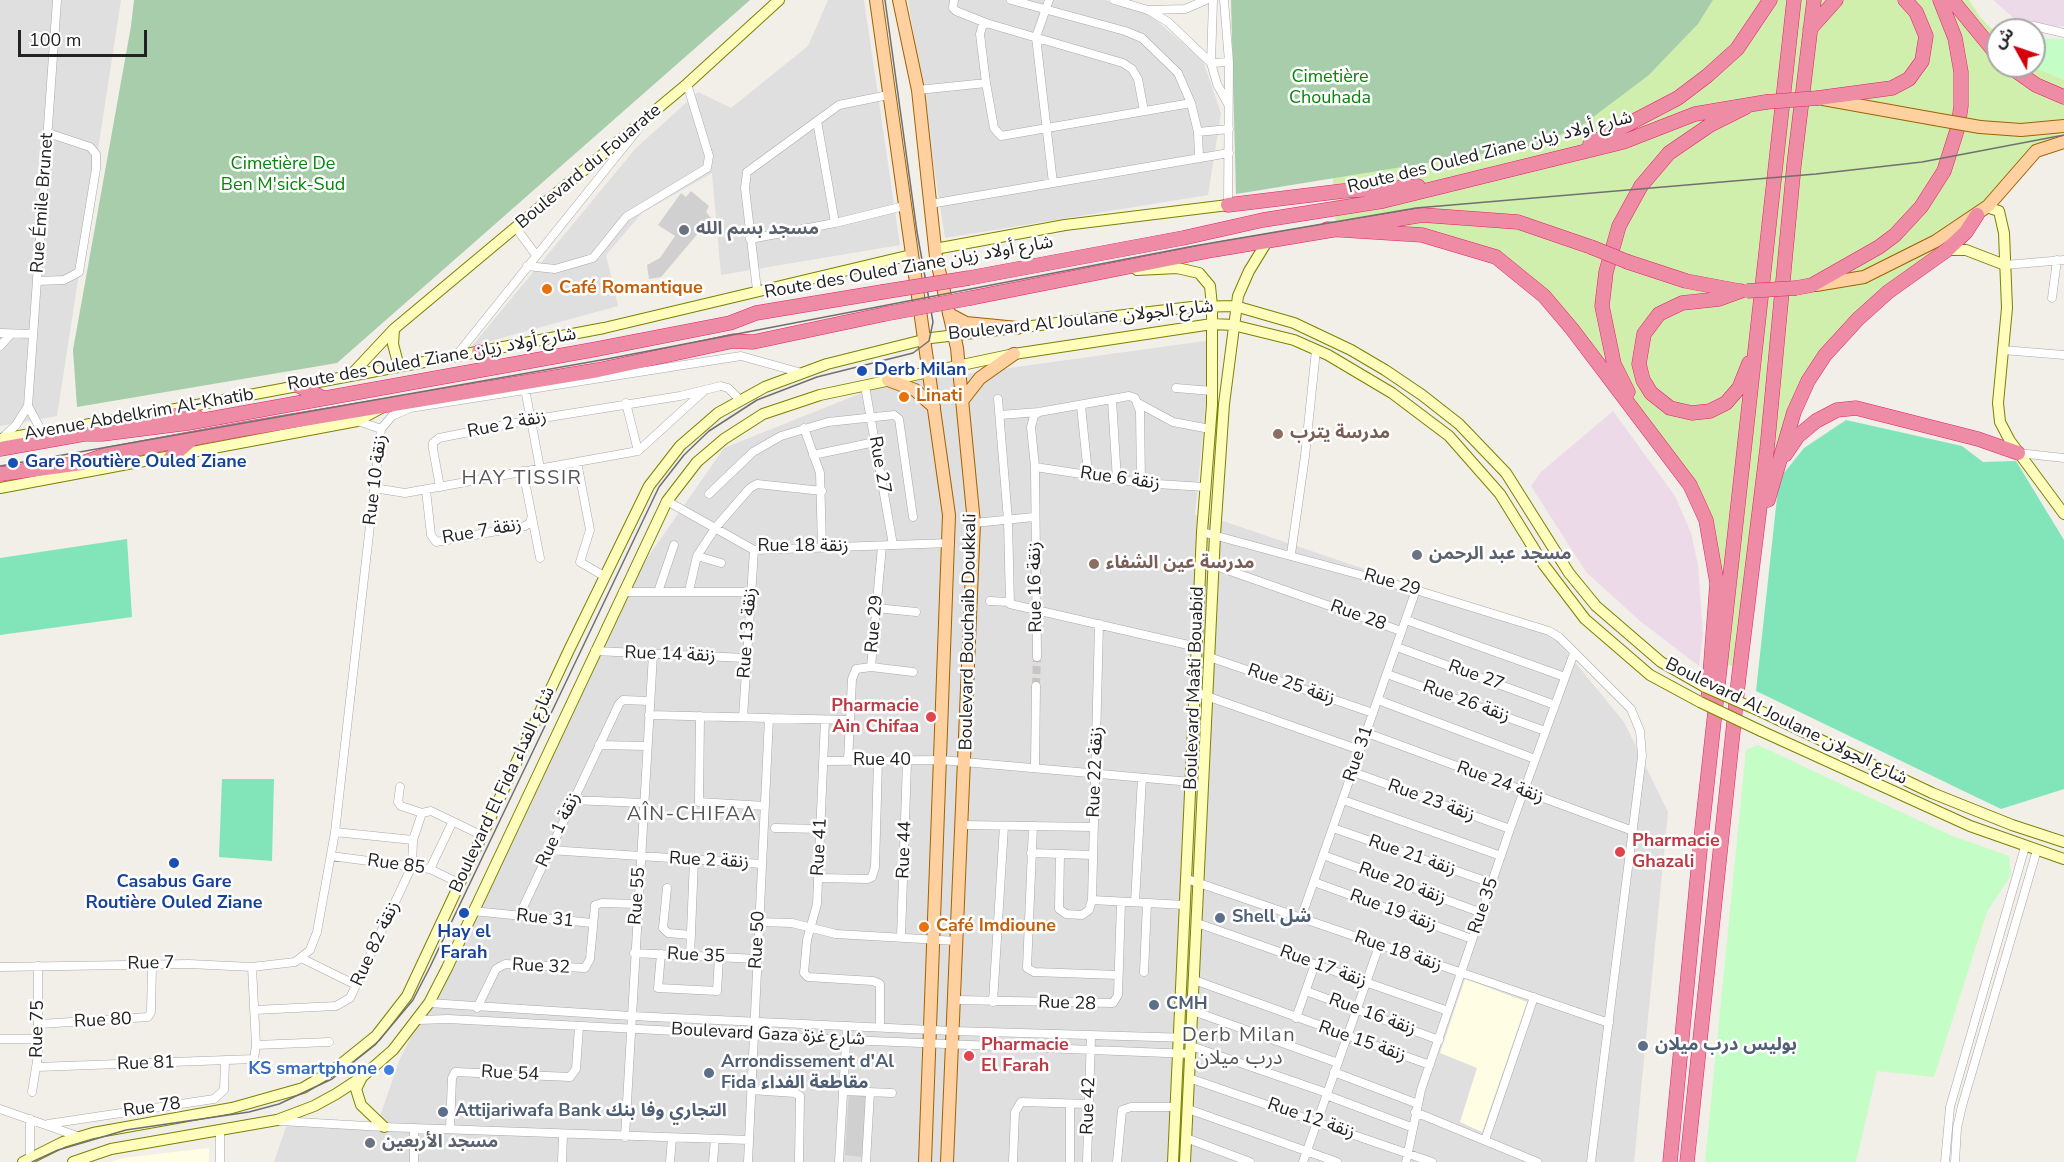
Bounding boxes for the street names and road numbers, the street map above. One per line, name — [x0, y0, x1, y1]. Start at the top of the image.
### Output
street label: Boulevard du Fouarate — [512, 100, 666, 234]
street label: Route des Ouled Ziane شارع أولاد زيان — [1345, 107, 1635, 199]
street label: Rue Émile Brunet — [27, 132, 59, 274]
street label: Route des Ouled Ziane شارع أولاد زيان — [763, 232, 1055, 304]
street label: Boulevard Al Joulane شارع الجولان — [947, 296, 1215, 346]
street label: Route des Ouled Ziane شارع أولاد زيان — [286, 324, 578, 396]
street label: Avenue Abdelkrim Al-Khatib — [23, 384, 255, 446]
street label: Rue 2 زنقة — [466, 407, 548, 443]
street label: Rue 10 زنقة — [360, 433, 392, 527]
street label: Rue 27 — [863, 435, 895, 495]
street label: Rue 6 زنقة — [1079, 463, 1161, 495]
street label: Boulevard Bouchaib Doukkali — [956, 513, 982, 751]
street label: Rue 7 زنقة — [441, 514, 523, 550]
street label: Rue 18 زنقة — [757, 536, 849, 558]
street label: Rue 16 زنقة — [1024, 541, 1048, 633]
street label: Rue 29 — [1361, 565, 1423, 601]
street label: Boulevard Maâti Bouabid — [1181, 586, 1209, 790]
street label: Rue 13 زنقة — [734, 587, 762, 679]
street label: Rue 29 — [862, 594, 888, 654]
street label: Rue 28 — [1327, 596, 1389, 636]
street label: Rue 14 زنقة — [624, 643, 716, 667]
street label: Boulevard Al Joulane شارع الجولان — [1661, 654, 1911, 790]
street label: Rue 27 — [1445, 656, 1507, 696]
street label: Rue 25 زنقة — [1244, 660, 1338, 710]
street label: Rue 26 زنقة — [1419, 676, 1513, 728]
street label: Boulevard El Fida شارع الفداء — [446, 683, 560, 897]
street label: Rue 31 — [1339, 723, 1379, 785]
street label: Rue 22 زنقة — [1084, 726, 1108, 818]
street label: Rue 40 — [853, 750, 911, 772]
street label: Rue 24 زنقة — [1453, 757, 1547, 809]
street label: Rue 23 زنقة — [1384, 775, 1478, 827]
street label: Rue 1 زنقة — [532, 789, 586, 871]
street label: Rue 41 — [808, 818, 832, 876]
street label: Rue 44 — [893, 821, 917, 879]
street label: Rue 21 زنقة — [1365, 831, 1459, 881]
street label: Rue 2 زنقة — [668, 848, 750, 874]
street label: Rue 85 — [366, 850, 426, 880]
street label: Rue 20 زنقة — [1355, 858, 1449, 910]
street label: Rue 55 — [625, 866, 651, 926]
street label: Rue 35 — [1464, 875, 1504, 937]
street label: Rue 19 زنقة — [1346, 885, 1440, 937]
street label: Rue 82 زنقة — [347, 898, 405, 990]
street label: Rue 31 — [515, 905, 575, 933]
street label: Rue 50 — [746, 911, 770, 969]
street label: Rue 18 زنقة — [1351, 927, 1445, 977]
street label: Rue 17 زنقة — [1276, 941, 1370, 993]
street label: Rue 35 — [667, 944, 725, 968]
street label: Rue 7 — [127, 953, 175, 975]
street label: Rue 32 — [512, 955, 570, 979]
street label: Rue 16 زنقة — [1325, 989, 1419, 1041]
street label: Rue 28 — [1038, 992, 1096, 1016]
street label: Rue 75 — [27, 1000, 49, 1058]
street label: Rue 80 — [74, 1009, 132, 1033]
street label: Rue 15 زنقة — [1315, 1017, 1409, 1067]
street label: Boulevard Gaza شارع غزة — [670, 1019, 866, 1051]
street label: Rue 81 — [117, 1052, 175, 1076]
street label: Rue 54 — [481, 1062, 539, 1086]
street label: Rue 42 — [1077, 1077, 1101, 1135]
street label: Rue 78 — [122, 1093, 182, 1123]
street label: Rue 12 زنقة — [1264, 1094, 1358, 1144]

